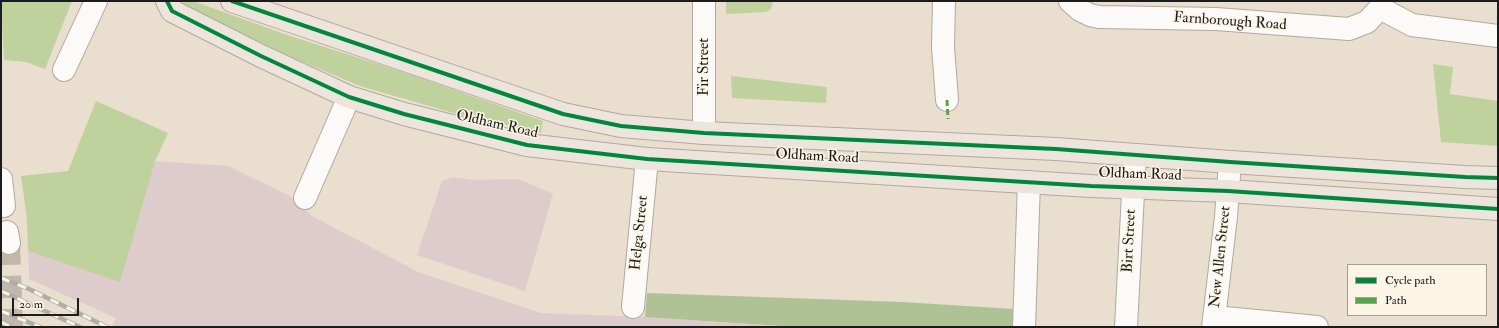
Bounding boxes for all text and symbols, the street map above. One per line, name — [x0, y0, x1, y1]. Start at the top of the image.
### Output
street label: Farnborough Road — [1173, 9, 1287, 35]
street label: Fir Street — [696, 38, 714, 96]
street label: Oldham Road — [454, 107, 540, 143]
street label: Oldham Road — [775, 146, 859, 168]
street label: Oldham Road — [1098, 165, 1182, 185]
street label: Helga Street — [627, 195, 653, 271]
street label: New Allen Street — [1207, 205, 1235, 309]
street label: Birt Street — [1119, 209, 1141, 273]
legend — [1347, 264, 1487, 316]
text: Cycle path — [1385, 273, 1435, 288]
scale bar — [14, 290, 81, 316]
text: Path — [1385, 293, 1407, 308]
text: 20 m — [19, 297, 43, 312]

